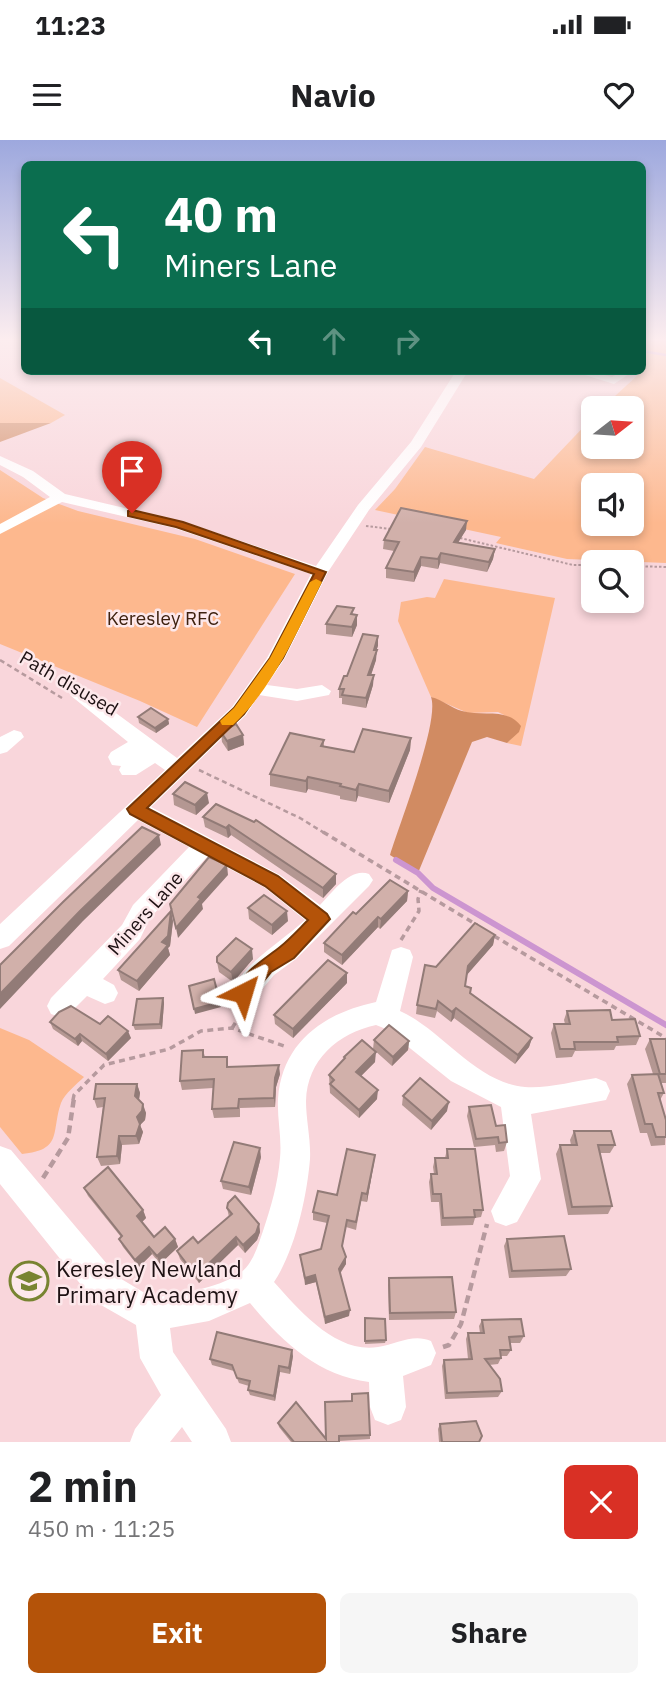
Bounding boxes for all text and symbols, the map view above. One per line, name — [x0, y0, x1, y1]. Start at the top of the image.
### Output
text: 11:23 — [35, 8, 106, 42]
text: Navio — [290, 74, 376, 116]
icon: menu — [28, 76, 66, 114]
icon: heart — [600, 76, 638, 114]
text: 40 m — [164, 182, 278, 245]
icon: left — [49, 189, 140, 280]
text: Miners Lane — [164, 244, 337, 286]
icon: left — [242, 322, 280, 360]
icon: ahead — [315, 322, 353, 360]
icon: right — [388, 322, 426, 360]
north arrow — [581, 396, 644, 458]
map controls — [581, 396, 644, 613]
pin — [102, 441, 162, 513]
icon: arrive — [113, 452, 151, 490]
button: sound — [581, 473, 644, 536]
button: search — [581, 550, 644, 613]
park label: Keresley RFC — [107, 606, 219, 630]
street label: Path disused — [15, 645, 123, 721]
street label: Miners Lane — [102, 866, 188, 960]
position arrow — [206, 956, 280, 1030]
place label: Keresley Newland Primary Academy — [56, 1253, 242, 1309]
school or university icon: Keresley Newland Primary Academy — [8, 1260, 50, 1302]
text: 2 min — [28, 1459, 138, 1514]
button: close — [564, 1465, 638, 1539]
text: 450 m · 11:25 — [28, 1513, 175, 1543]
button: Exit — [28, 1593, 326, 1673]
button: Share — [340, 1593, 638, 1673]

